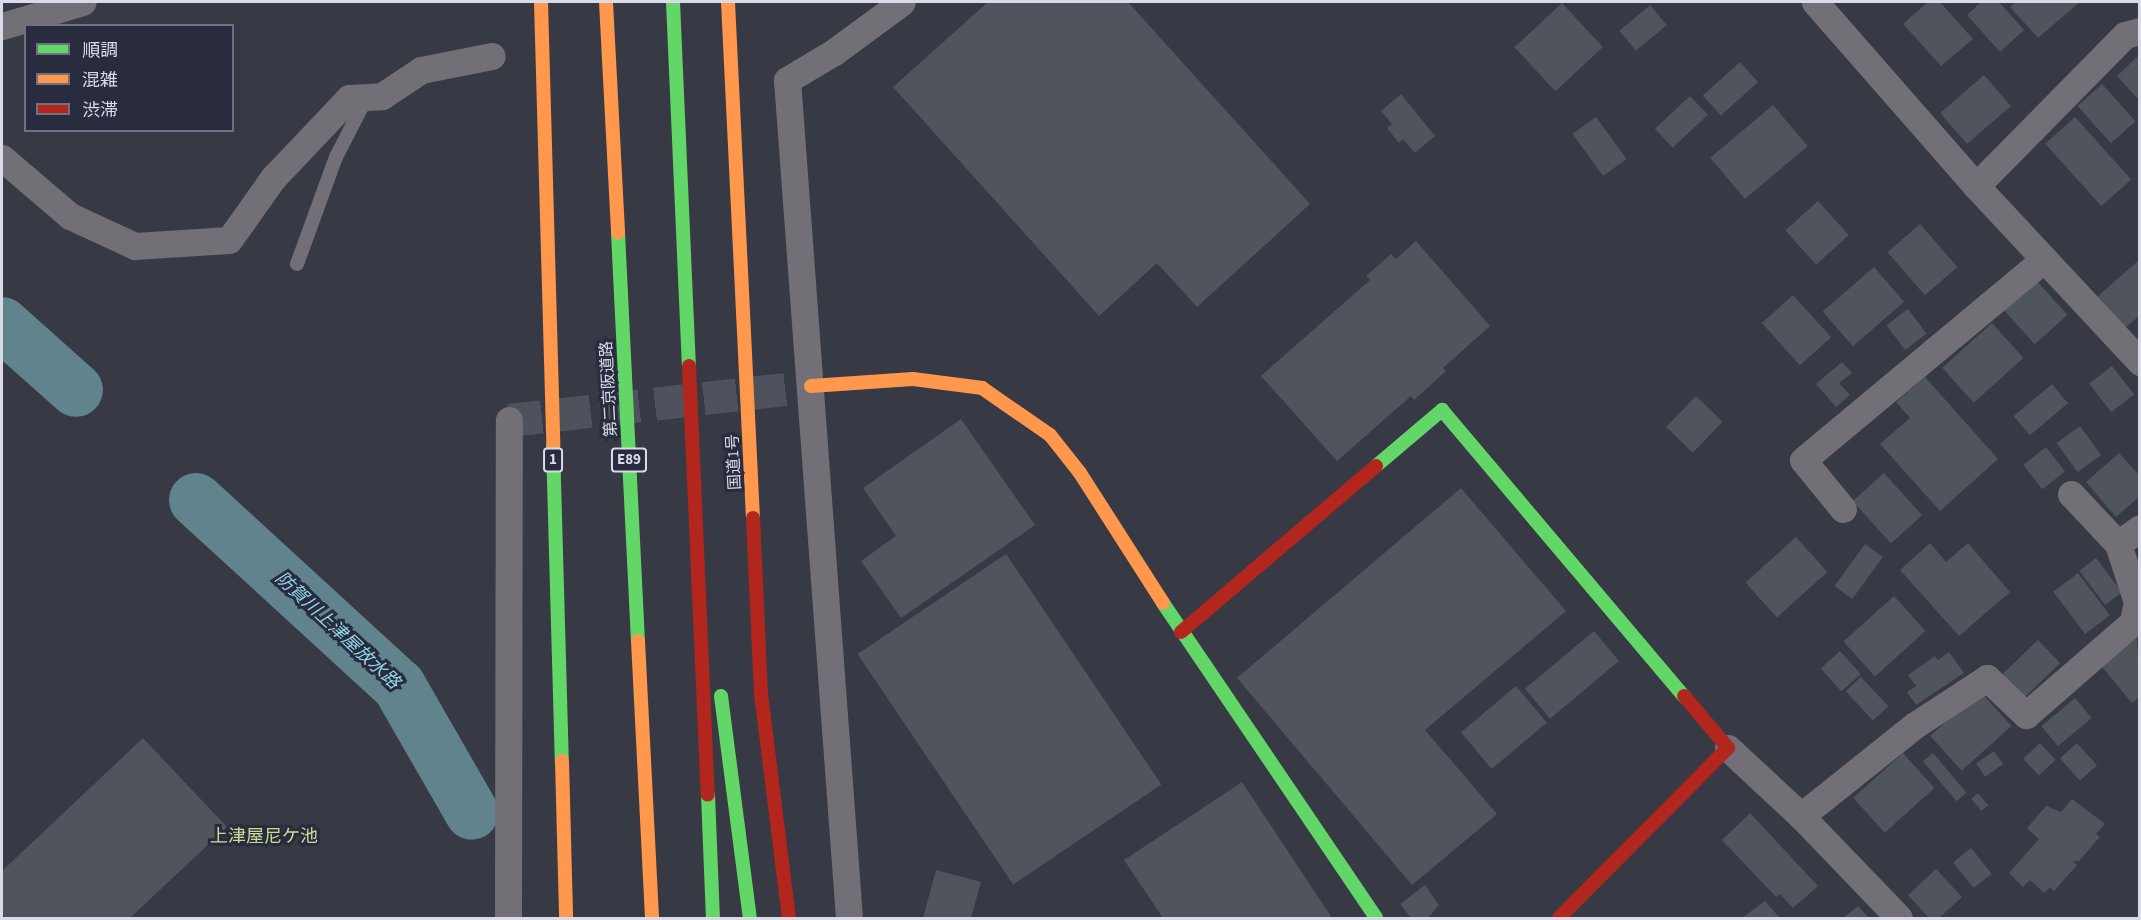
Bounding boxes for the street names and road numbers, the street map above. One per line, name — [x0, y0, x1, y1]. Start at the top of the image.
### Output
street label: 第二京阪道路 — [597, 341, 621, 437]
street label: 国道1号 — [723, 434, 745, 490]
road number: 1 — [542, 448, 564, 472]
road number: E89 — [610, 448, 648, 472]

